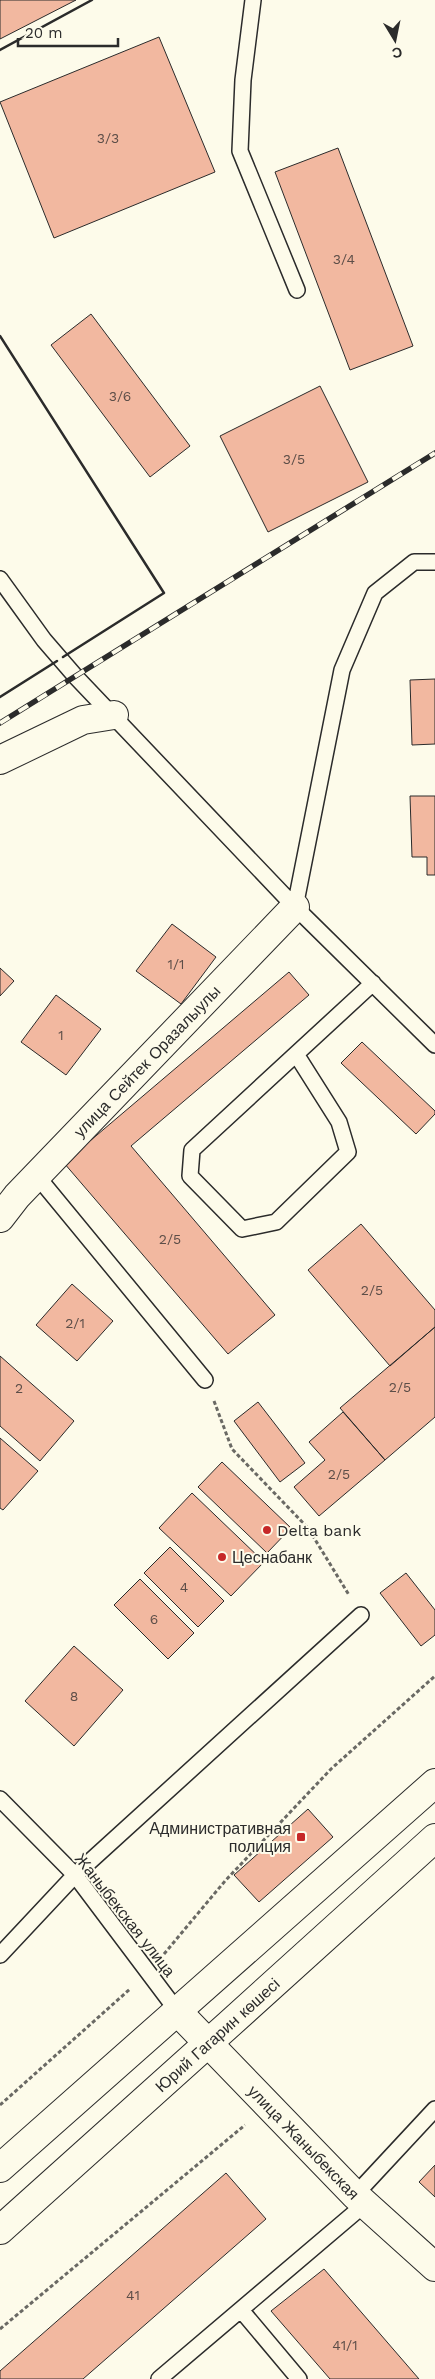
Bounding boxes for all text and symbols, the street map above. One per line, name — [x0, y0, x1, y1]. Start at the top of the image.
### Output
scale bar — [18, 15, 118, 47]
north arrow — [370, 15, 420, 65]
text: 20 m — [25, 24, 63, 42]
text: С — [391, 44, 404, 62]
house number: 3/3 — [97, 130, 119, 146]
house number: 3/4 — [333, 251, 355, 267]
house number: 3/6 — [109, 388, 131, 404]
house number: 3/5 — [283, 451, 305, 467]
house number: 1/1 — [167, 956, 185, 972]
street label: улица Сейтек Оразалыулы — [70, 981, 224, 1141]
house number: 1 — [58, 1027, 64, 1043]
house number: 2/5 — [159, 1231, 181, 1247]
house number: 2/5 — [361, 1282, 383, 1298]
house number: 2/1 — [65, 1315, 85, 1331]
house number: 2/5 — [389, 1379, 411, 1395]
house number: 2 — [15, 1380, 23, 1396]
house number: 2/5 — [328, 1466, 350, 1482]
place label: Delta bank — [277, 1521, 361, 1540]
marker: Delta bank — [261, 1524, 273, 1536]
place label: Цеснабанк — [232, 1548, 313, 1567]
marker: Цеснабанк — [216, 1551, 228, 1563]
house number: 4 — [180, 1579, 188, 1595]
house number: 6 — [150, 1611, 158, 1627]
house number: 8 — [70, 1688, 78, 1704]
place label: Административная полиция — [149, 1819, 291, 1856]
marker: Административная полиция — [295, 1831, 307, 1843]
street label: Жаныбекская улица — [71, 1849, 179, 1981]
street label: Юрий Гагарин көшесі — [151, 1974, 283, 2096]
street label: улица Жаныбекская — [244, 2081, 363, 2203]
house number: 41 — [126, 2287, 140, 2303]
house number: 41/1 — [332, 2337, 358, 2353]

